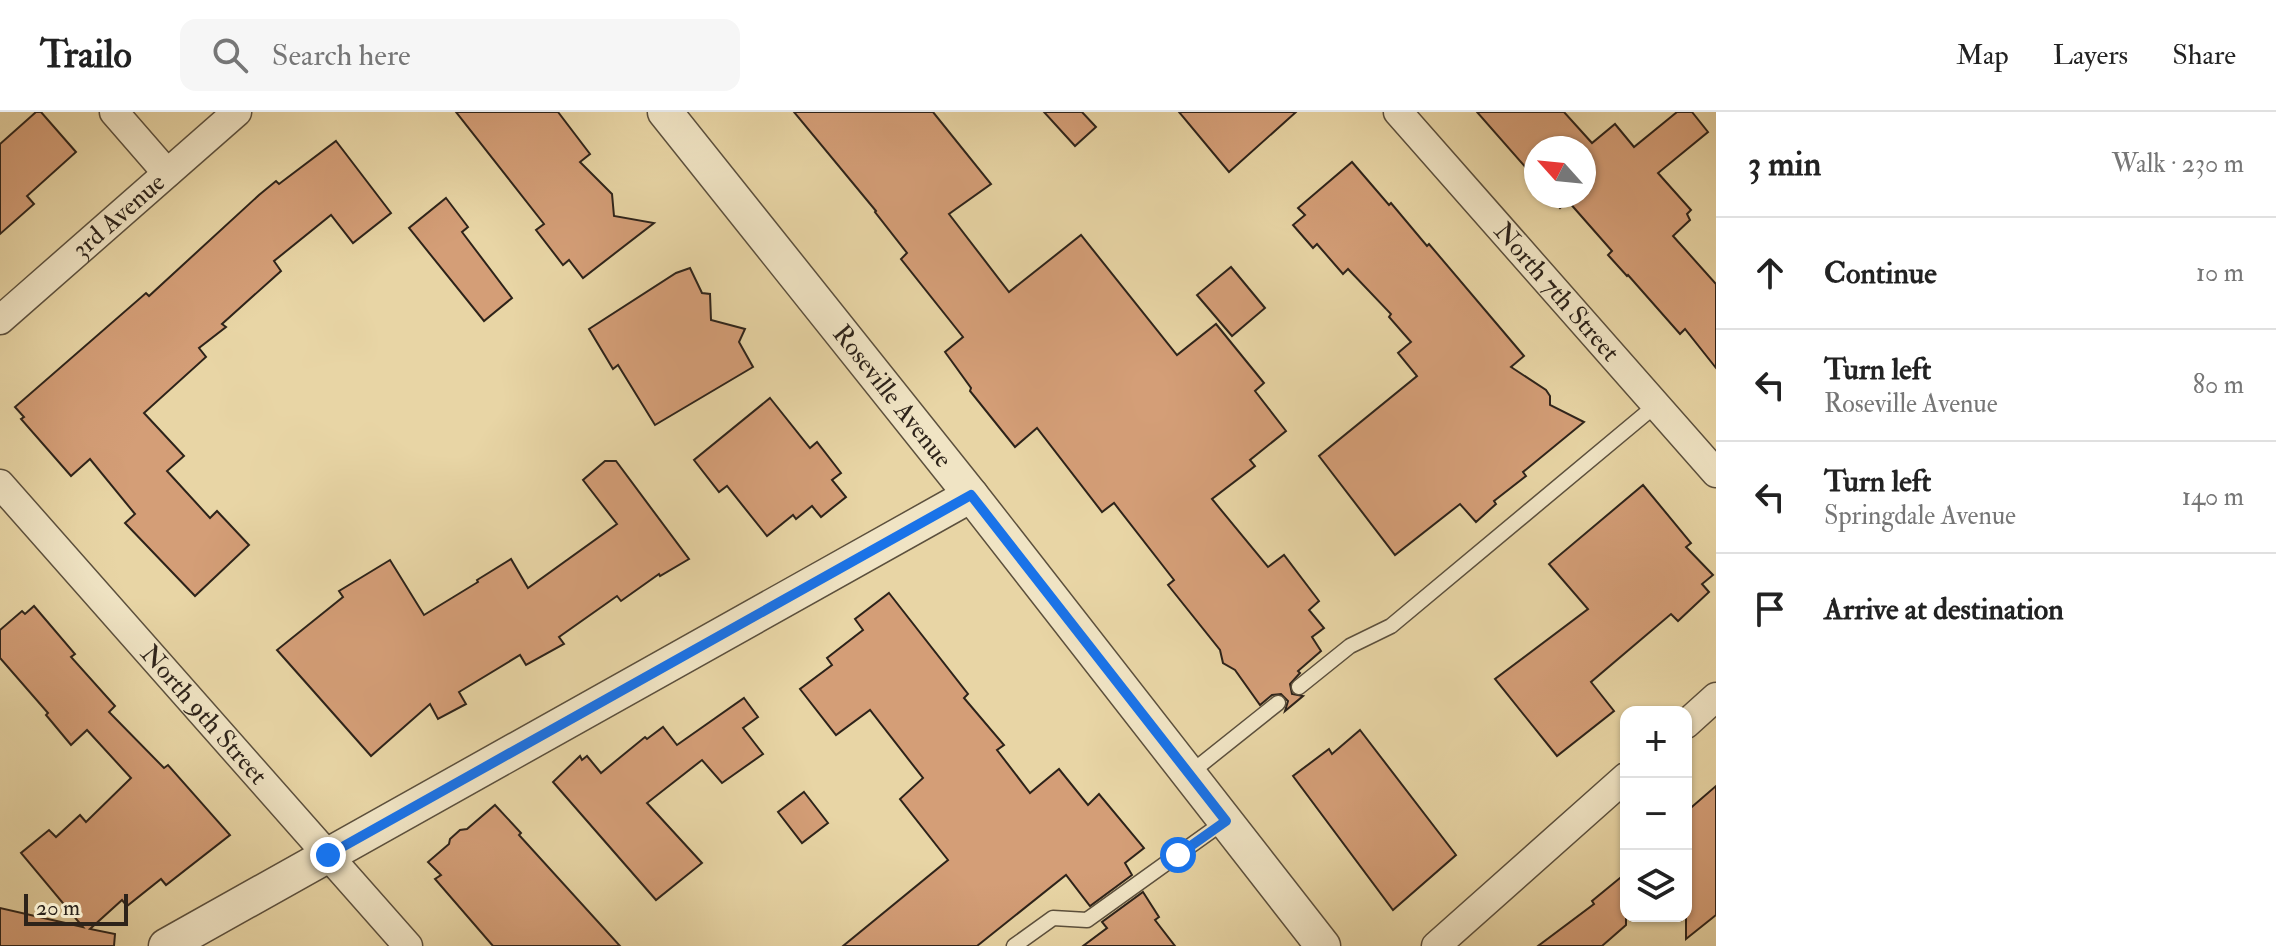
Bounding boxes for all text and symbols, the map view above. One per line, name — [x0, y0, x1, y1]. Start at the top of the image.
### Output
search box — [180, 19, 740, 91]
text: Trailo — [40, 31, 132, 79]
icon: search — [208, 33, 252, 77]
text: Search here — [272, 37, 411, 74]
text: Map — [1956, 38, 2009, 73]
text: Layers — [2053, 38, 2128, 73]
text: Share — [2172, 38, 2236, 73]
north arrow — [1524, 136, 1596, 208]
text: 3 min — [1748, 143, 1821, 186]
text: Walk · 230 m — [2112, 148, 2244, 180]
street label: 3rd Avenue — [66, 166, 172, 265]
street label: North 7th Street — [1487, 216, 1626, 368]
icon: ahead — [1748, 251, 1792, 295]
text: Continue — [1824, 255, 1937, 292]
text: 10 m — [2196, 257, 2244, 289]
street label: Roseville Avenue — [825, 319, 959, 474]
text: Turn left — [1824, 351, 1931, 388]
icon: left — [1748, 363, 1792, 407]
text: 80 m — [2193, 369, 2244, 401]
text: Roseville Avenue — [1824, 388, 1998, 420]
text: Turn left — [1824, 463, 1931, 500]
icon: left — [1748, 475, 1792, 519]
text: 140 m — [2182, 481, 2244, 513]
text: Springdale Avenue — [1824, 500, 2016, 532]
icon: arrive — [1748, 587, 1792, 631]
text: Arrive at destination — [1824, 591, 2064, 628]
street label: North 9th Street — [134, 638, 274, 791]
map controls — [1620, 706, 1692, 922]
button: + — [1620, 706, 1692, 778]
button: − — [1620, 778, 1692, 850]
route end — [310, 837, 346, 873]
route start — [1160, 837, 1196, 873]
button: layers — [1620, 850, 1692, 922]
scale bar — [24, 890, 128, 926]
text: 20 m — [36, 894, 80, 922]

